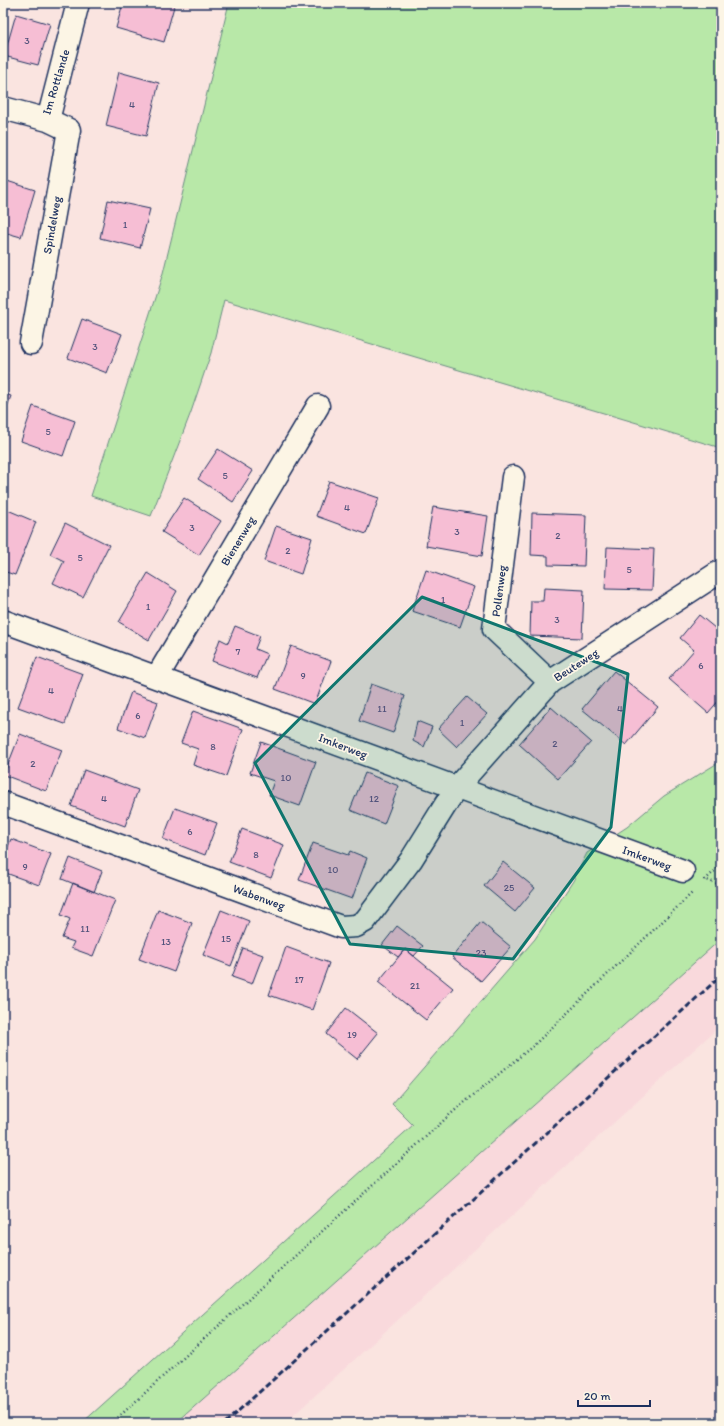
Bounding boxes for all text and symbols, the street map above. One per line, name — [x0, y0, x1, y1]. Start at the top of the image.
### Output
house number: 3 — [24, 34, 30, 47]
street label: Im Rottlande — [39, 47, 73, 116]
house number: 4 — [129, 98, 135, 111]
street label: Spindelweg — [40, 194, 64, 255]
house number: 1 — [123, 218, 128, 231]
house number: 3 — [92, 340, 98, 353]
house number: 5 — [45, 425, 51, 438]
house number: 5 — [222, 469, 228, 482]
house number: 4 — [344, 501, 350, 514]
street label: Bienenweg — [218, 513, 259, 568]
house number: 3 — [189, 521, 195, 534]
house number: 3 — [454, 525, 460, 538]
house number: 2 — [555, 529, 561, 542]
house number: 2 — [285, 544, 291, 557]
house number: 5 — [77, 551, 83, 564]
street label: Pollenweg — [489, 563, 509, 618]
house number: 5 — [626, 563, 632, 576]
house number: 1 — [441, 593, 446, 606]
house number: 1 — [146, 600, 151, 613]
house number: 3 — [554, 613, 560, 626]
house number: 7 — [236, 645, 241, 658]
street label: Beuteweg — [551, 645, 602, 685]
house number: 6 — [698, 659, 704, 672]
house number: 9 — [300, 669, 306, 682]
house number: 4 — [48, 684, 54, 697]
house number: 11 — [377, 702, 387, 715]
house number: 4 — [617, 702, 623, 715]
house number: 6 — [135, 709, 141, 722]
house number: 1 — [460, 716, 465, 729]
street label: Imkerweg — [317, 730, 370, 762]
house number: 2 — [552, 737, 558, 750]
house number: 8 — [210, 740, 216, 753]
house number: 2 — [30, 757, 36, 770]
house number: 10 — [281, 771, 291, 784]
house number: 4 — [101, 792, 107, 805]
house number: 12 — [369, 792, 380, 805]
house number: 6 — [187, 825, 193, 838]
street label: Imkerweg — [621, 843, 674, 874]
house number: 8 — [253, 848, 259, 861]
house number: 9 — [22, 860, 28, 873]
house number: 10 — [328, 863, 338, 876]
street label: Wabenweg — [231, 881, 288, 913]
house number: 25 — [504, 881, 514, 894]
house number: 11 — [80, 922, 90, 935]
house number: 15 — [221, 932, 231, 945]
house number: 13 — [161, 935, 172, 948]
house number: 23 — [476, 946, 487, 959]
house number: 17 — [294, 973, 304, 986]
house number: 21 — [410, 979, 420, 992]
house number: 19 — [347, 1028, 357, 1041]
scale bar — [578, 1382, 650, 1408]
text: 20 m — [584, 1389, 611, 1403]

